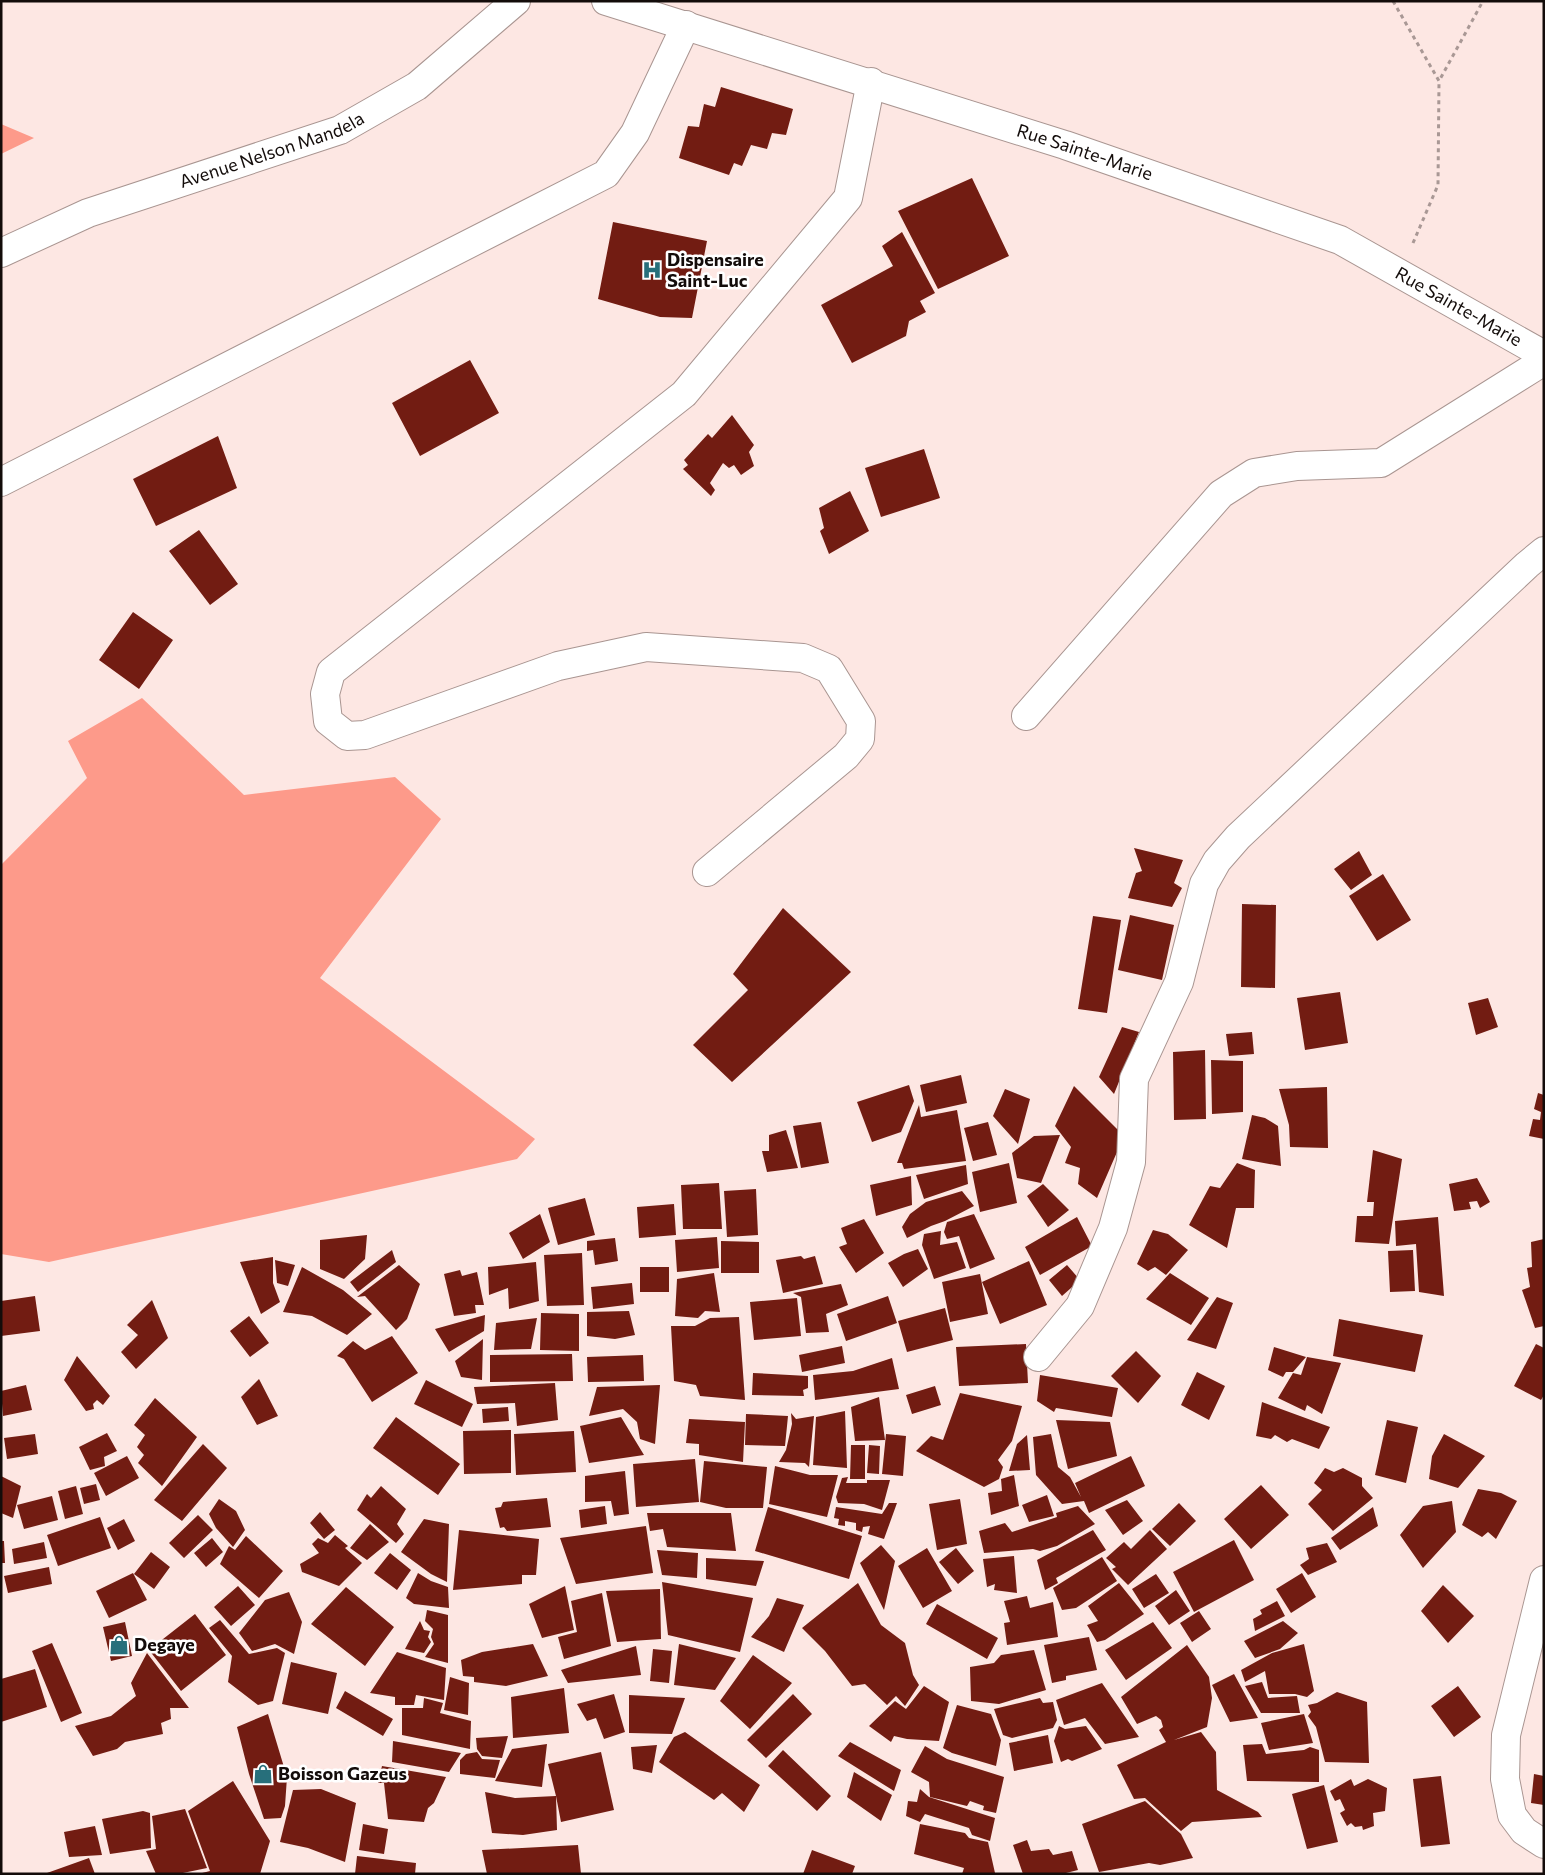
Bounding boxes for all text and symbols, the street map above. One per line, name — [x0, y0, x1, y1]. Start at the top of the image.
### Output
street label: Avenue Nelson Mandela — [176, 107, 368, 192]
street label: Rue Sainte-Marie — [1014, 119, 1156, 184]
place label: Dispensaire Saint-Luc — [667, 248, 764, 291]
hospital icon: Dispensaire Saint-Luc — [641, 259, 663, 281]
street label: Rue Sainte-Marie — [1392, 261, 1526, 350]
place label: Degaye — [134, 1633, 195, 1655]
shop icon: Degaye — [108, 1634, 130, 1656]
place label: Boisson Gazeus — [278, 1762, 407, 1784]
shop icon: Boisson Gazeus — [252, 1763, 274, 1785]

